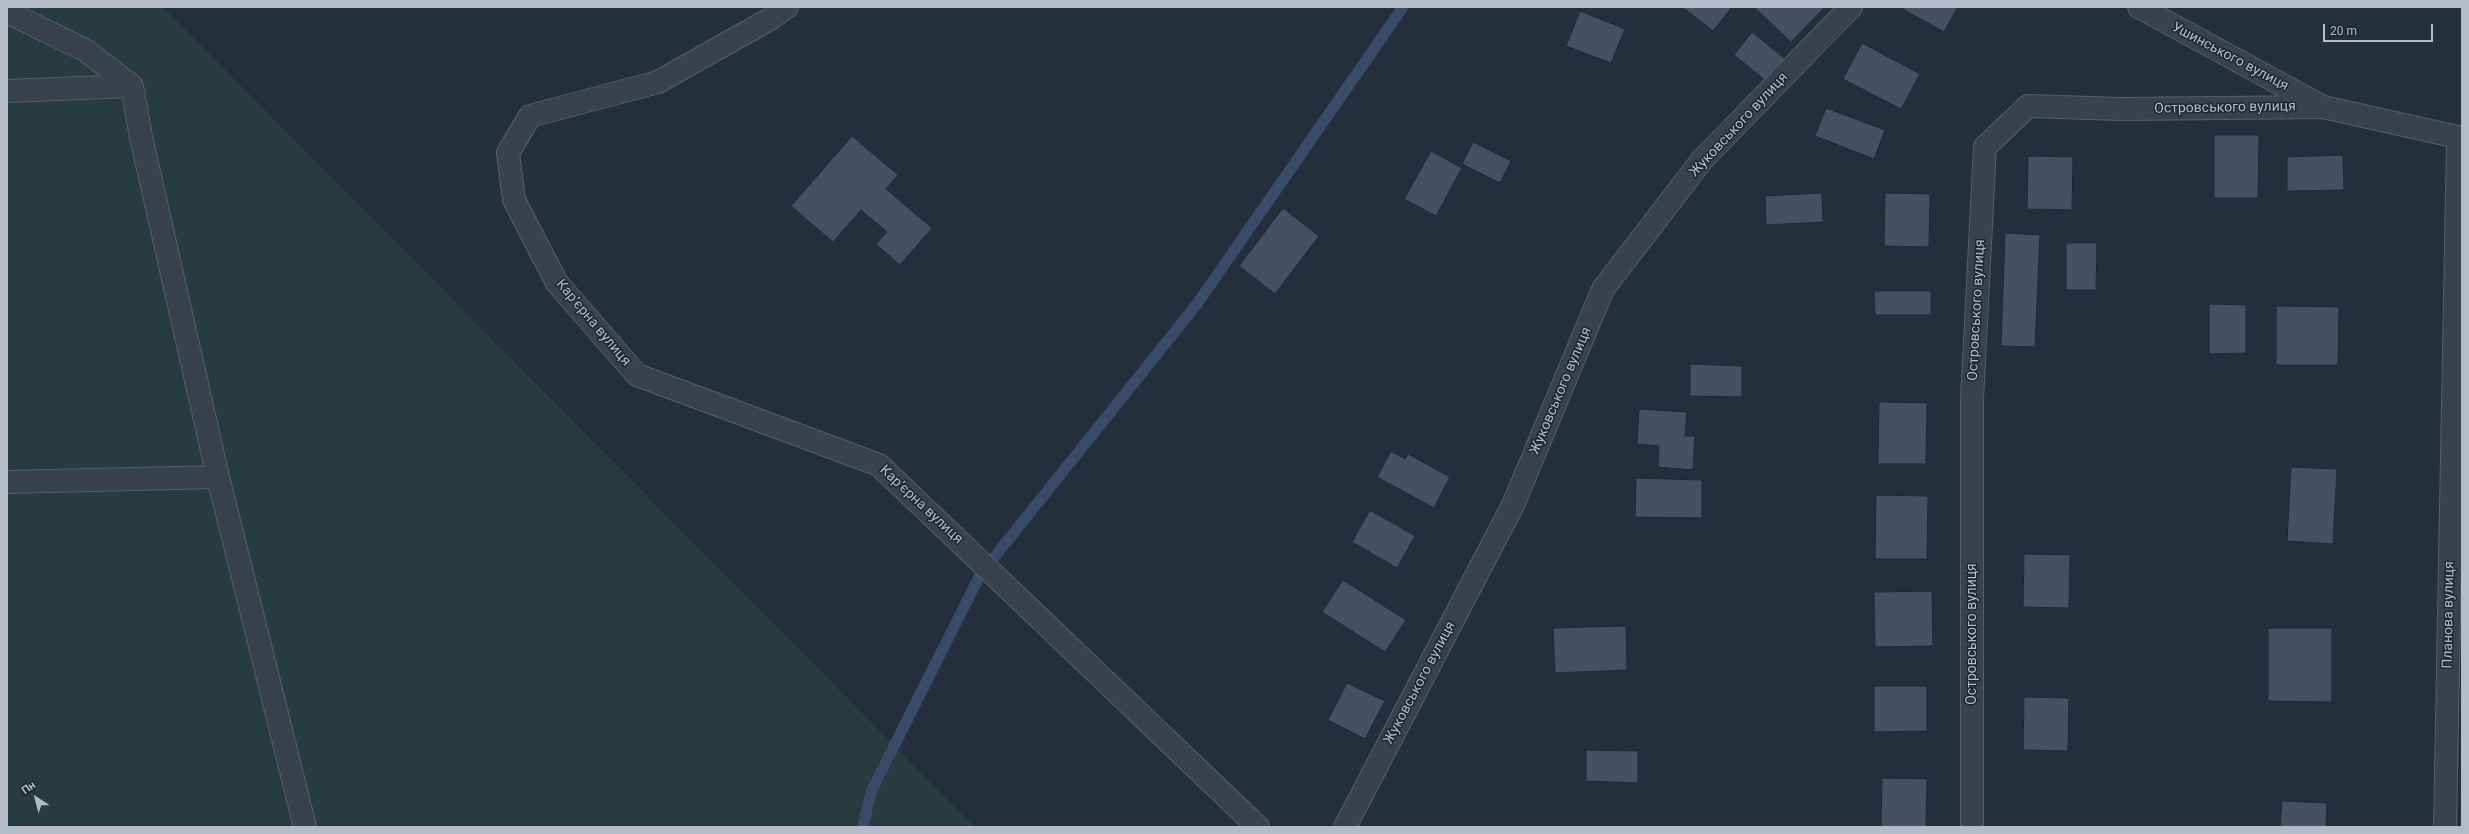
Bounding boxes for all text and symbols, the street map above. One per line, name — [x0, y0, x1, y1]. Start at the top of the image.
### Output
scale bar — [2325, 16, 2435, 42]
street label: Ушинського вулиця — [2169, 19, 2291, 95]
text: 20 m — [2330, 24, 2357, 38]
street label: Жуковського вулиця — [1686, 69, 1792, 181]
street label: Островського вулиця — [2154, 98, 2296, 118]
street label: Островського вулиця — [1965, 239, 1989, 381]
street label: Карʼєрна вулиця — [552, 276, 634, 370]
street label: Жуковського вулиця — [1527, 325, 1595, 457]
street label: Карʼєрна вулиця — [876, 462, 966, 548]
street label: Планова вулиця — [2440, 561, 2458, 669]
street label: Островського вулиця — [1964, 563, 1980, 705]
street label: Жуковського вулиця — [1381, 619, 1459, 747]
north arrow — [16, 778, 56, 818]
text: Пн — [19, 779, 38, 797]

